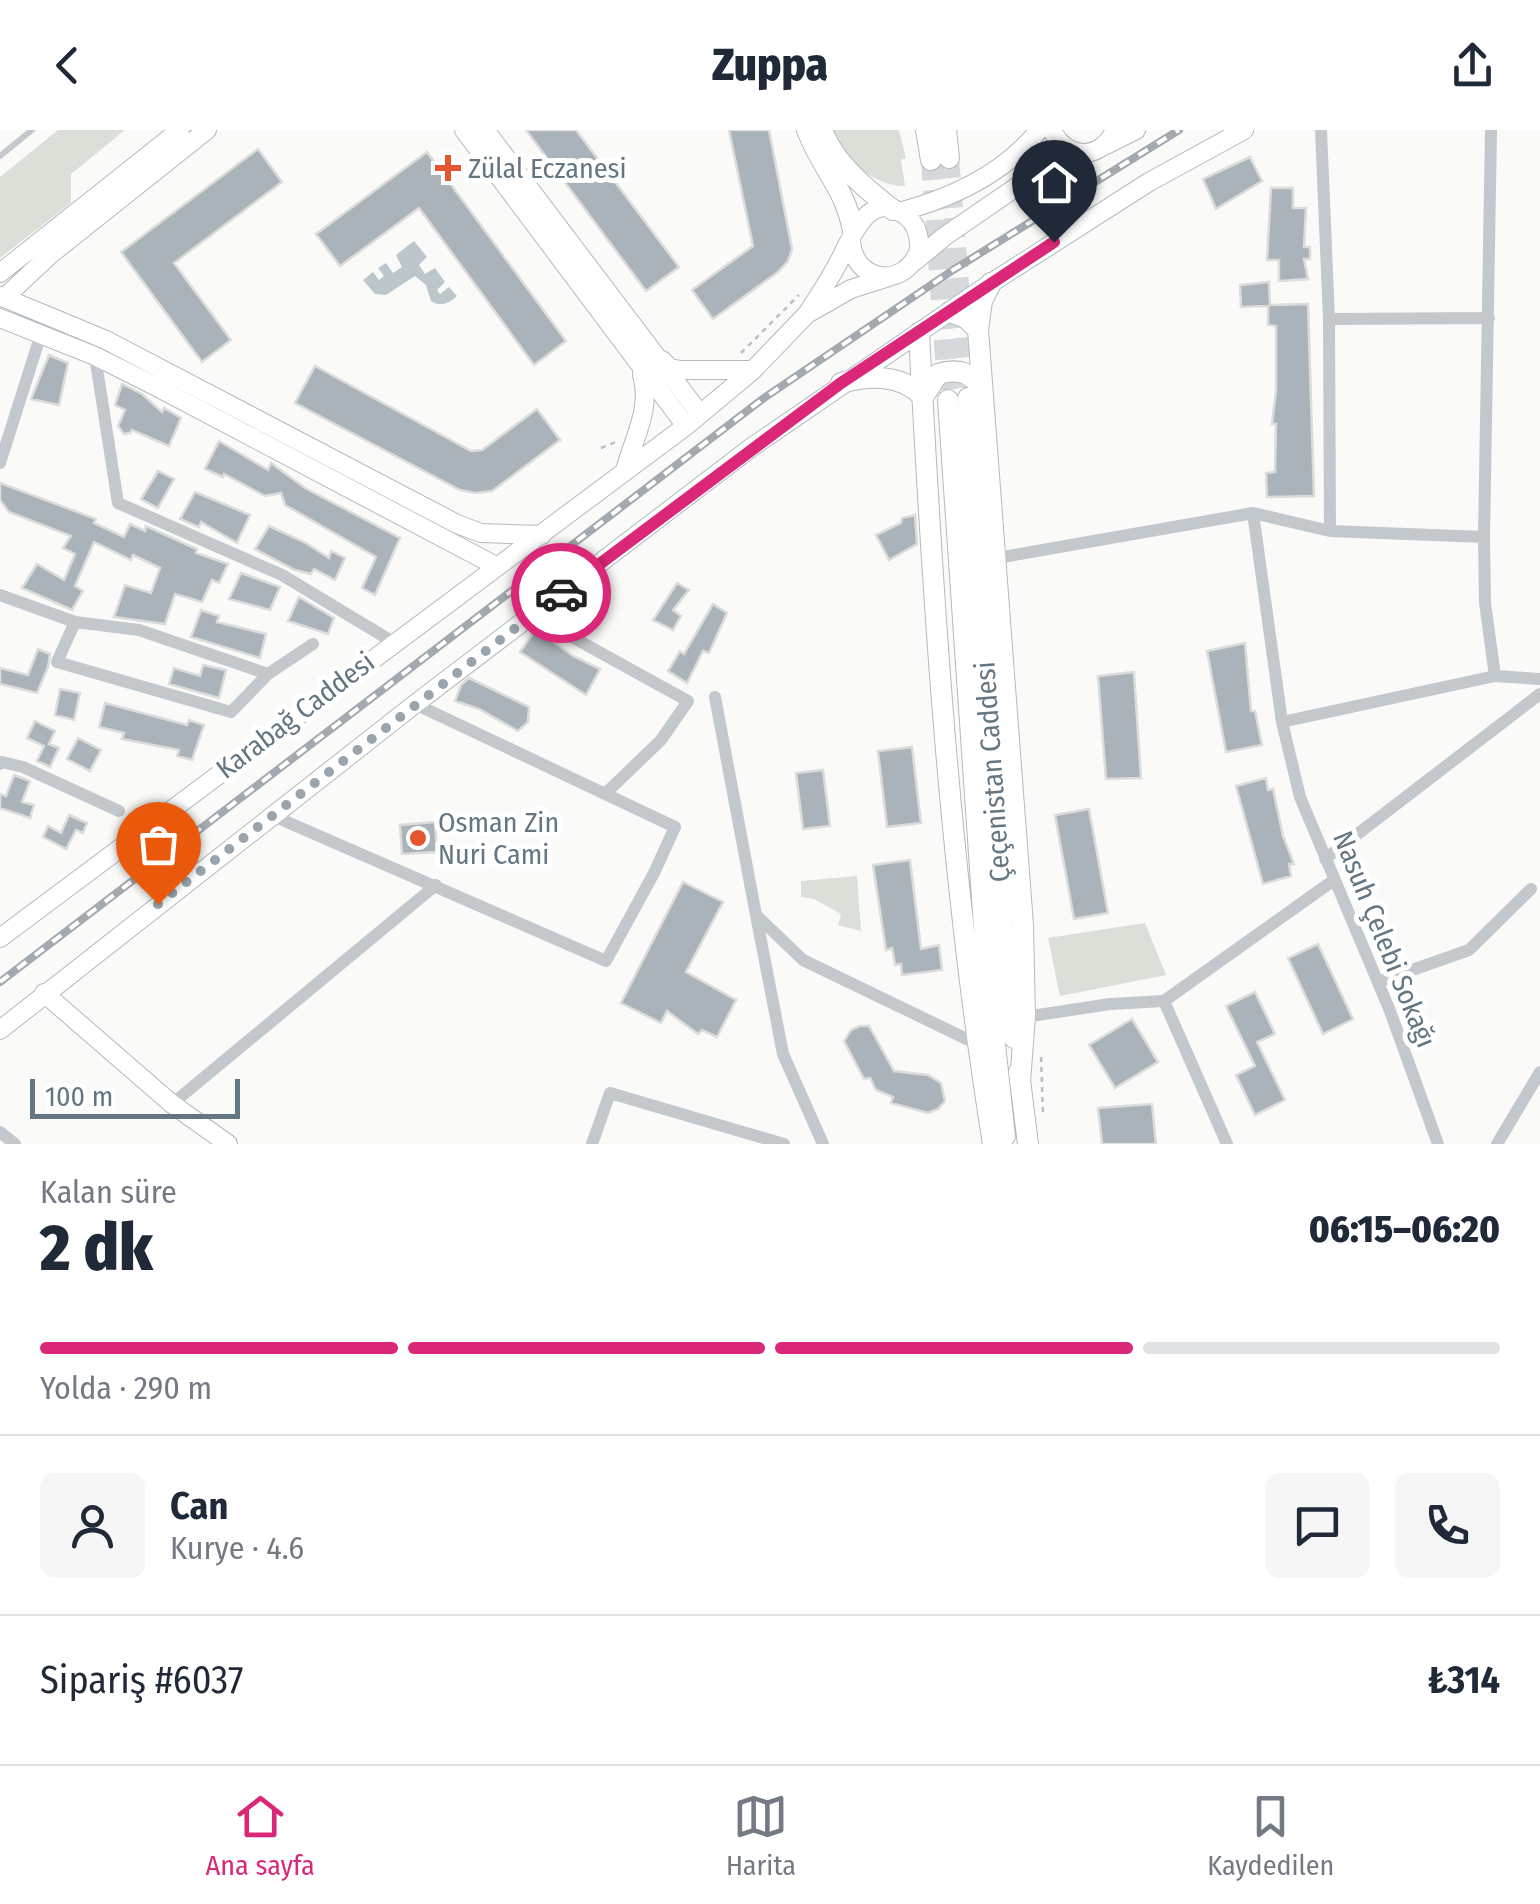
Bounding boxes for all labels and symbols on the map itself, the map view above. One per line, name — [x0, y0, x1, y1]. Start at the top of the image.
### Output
pin — [1012, 140, 1097, 243]
place label: Zülal Eczanesi — [468, 152, 627, 185]
marker: Zülal Eczanesi — [437, 157, 459, 179]
courier — [511, 543, 611, 643]
street label: Karabağ Caddesi — [210, 645, 381, 786]
street label: Çeçenistan Caddesi — [968, 661, 1017, 883]
pin — [116, 802, 201, 905]
place label: Osman Zin Nuri Cami — [438, 806, 559, 871]
street label: Nasuh Çelebi Sokağı — [1326, 826, 1443, 1052]
marker: Osman Zin Nuri Cami — [407, 827, 429, 849]
scale bar — [30, 1074, 240, 1118]

